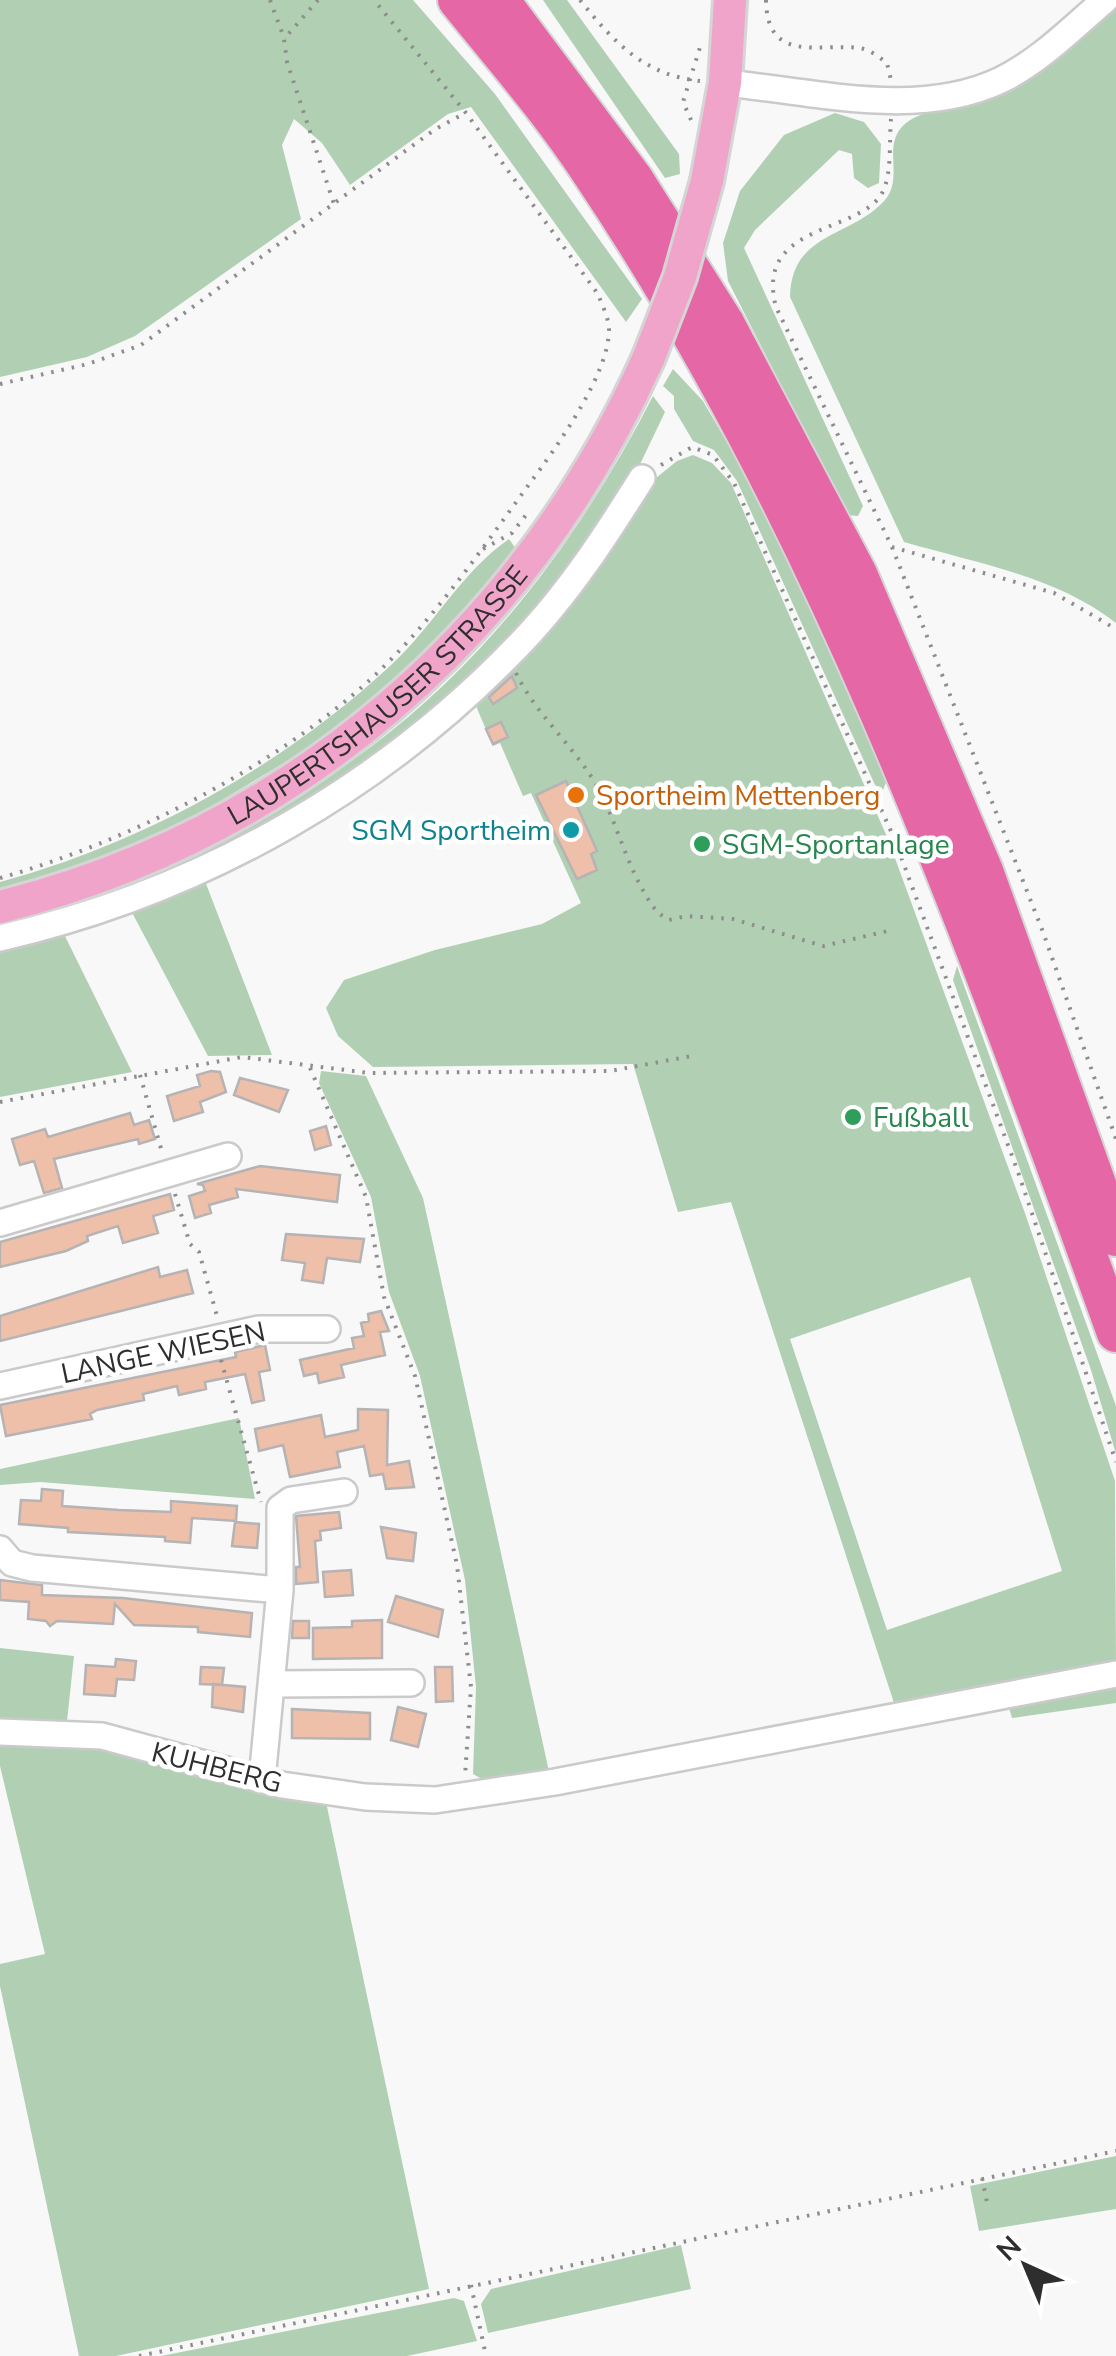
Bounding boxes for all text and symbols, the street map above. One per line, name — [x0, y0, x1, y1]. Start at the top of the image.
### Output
street label: LAUPERTSHAUSER STRASSE — [221, 558, 537, 835]
place label: Sportheim Mettenberg — [596, 777, 880, 815]
marker: Sportheim Mettenberg — [565, 784, 587, 806]
place label: SGM Sportheim — [351, 812, 551, 850]
marker: SGM Sportheim — [560, 819, 582, 841]
place label: SGM-Sportanlage — [722, 826, 950, 864]
marker: SGM-Sportanlage — [691, 833, 713, 855]
place label: Fußball — [873, 1099, 969, 1137]
marker: Fußball — [842, 1106, 864, 1128]
street label: LANGE WIESEN — [58, 1313, 269, 1393]
street label: KUHBERG — [148, 1733, 286, 1803]
north arrow — [976, 2216, 1076, 2316]
text: N — [989, 2228, 1030, 2270]

